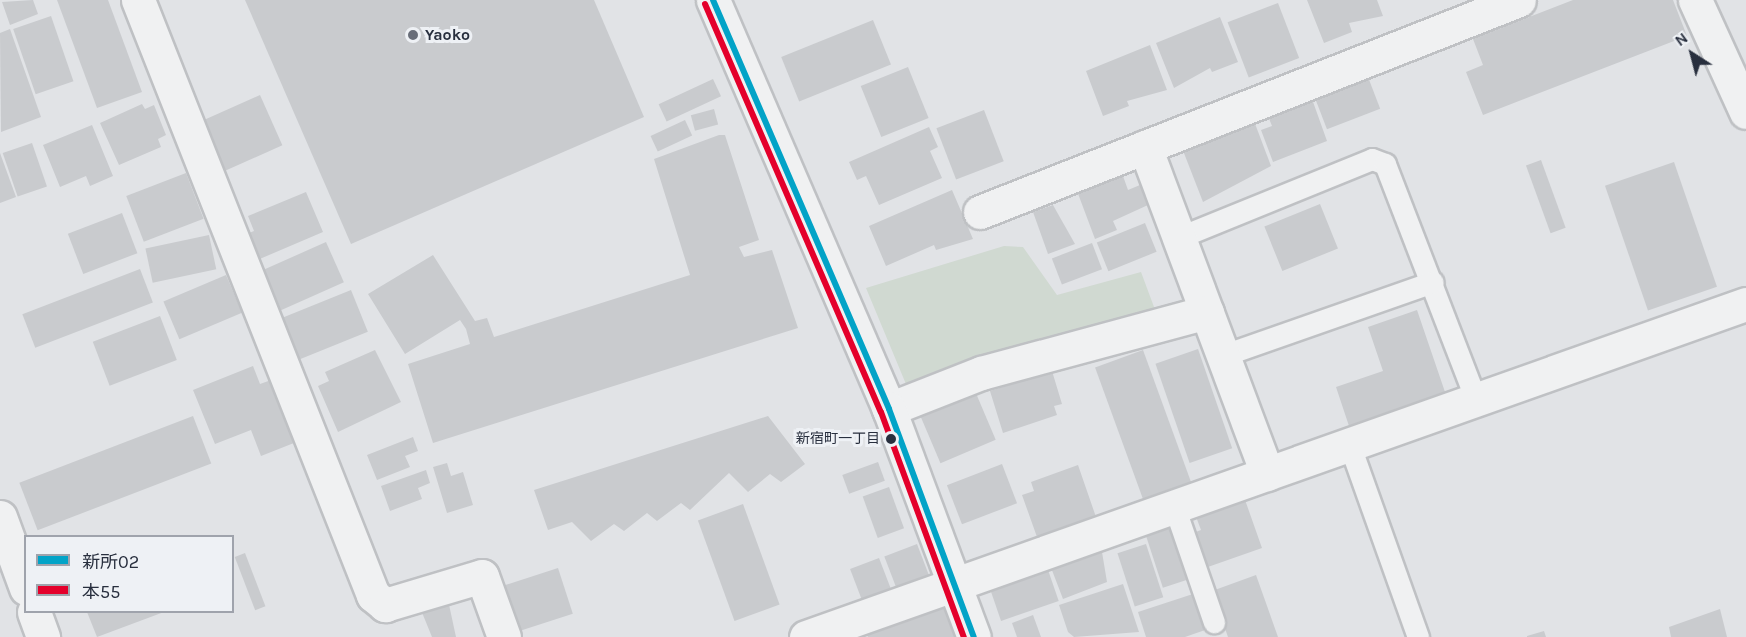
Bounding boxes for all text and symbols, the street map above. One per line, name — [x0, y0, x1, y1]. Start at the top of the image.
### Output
north arrow — [1662, 24, 1722, 84]
place label: Yaoko — [425, 25, 470, 45]
marker: Yaoko — [406, 28, 420, 42]
text: N — [1671, 28, 1691, 50]
place label: 新宿町一丁目 — [796, 431, 880, 447]
marker: 新宿町一丁目 — [885, 433, 897, 445]
legend — [24, 535, 234, 613]
text: 新所02 — [82, 551, 139, 573]
text: 本55 — [82, 581, 120, 603]

